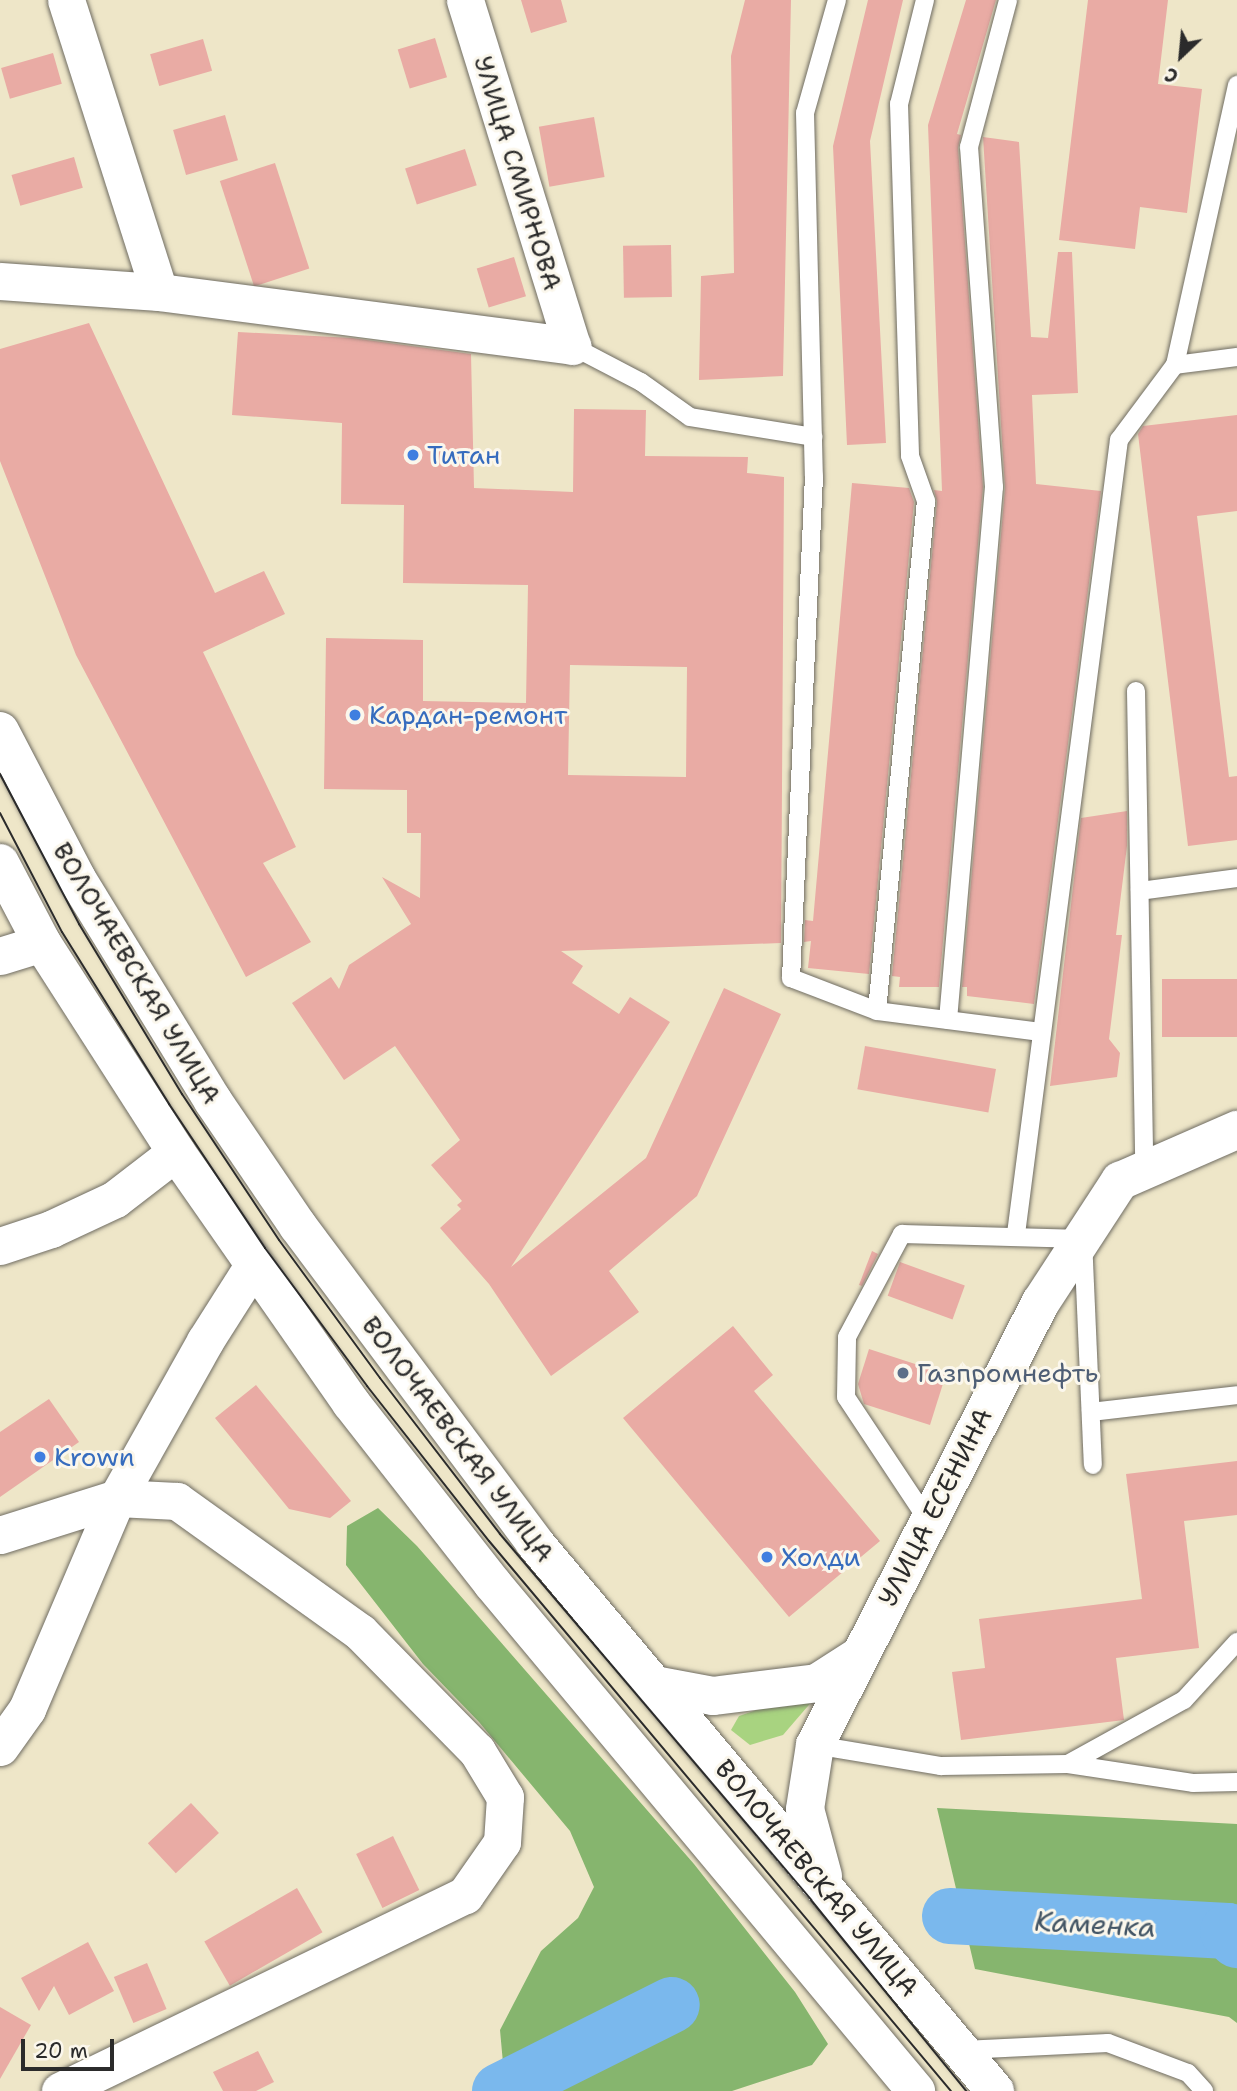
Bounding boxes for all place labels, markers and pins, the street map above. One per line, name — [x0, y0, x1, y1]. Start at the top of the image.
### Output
place label: Титан — [427, 439, 500, 471]
marker: Титан — [405, 447, 421, 463]
place label: Кардан-ремонт — [369, 699, 567, 731]
marker: Кардан-ремонт — [347, 707, 363, 723]
place label: Газпромнефть — [917, 1357, 1098, 1389]
marker: Газпромнефть — [895, 1365, 911, 1381]
place label: Krown — [54, 1441, 135, 1473]
marker: Krown — [32, 1449, 48, 1465]
place label: Холди — [781, 1541, 861, 1573]
marker: Холди — [759, 1549, 775, 1565]

